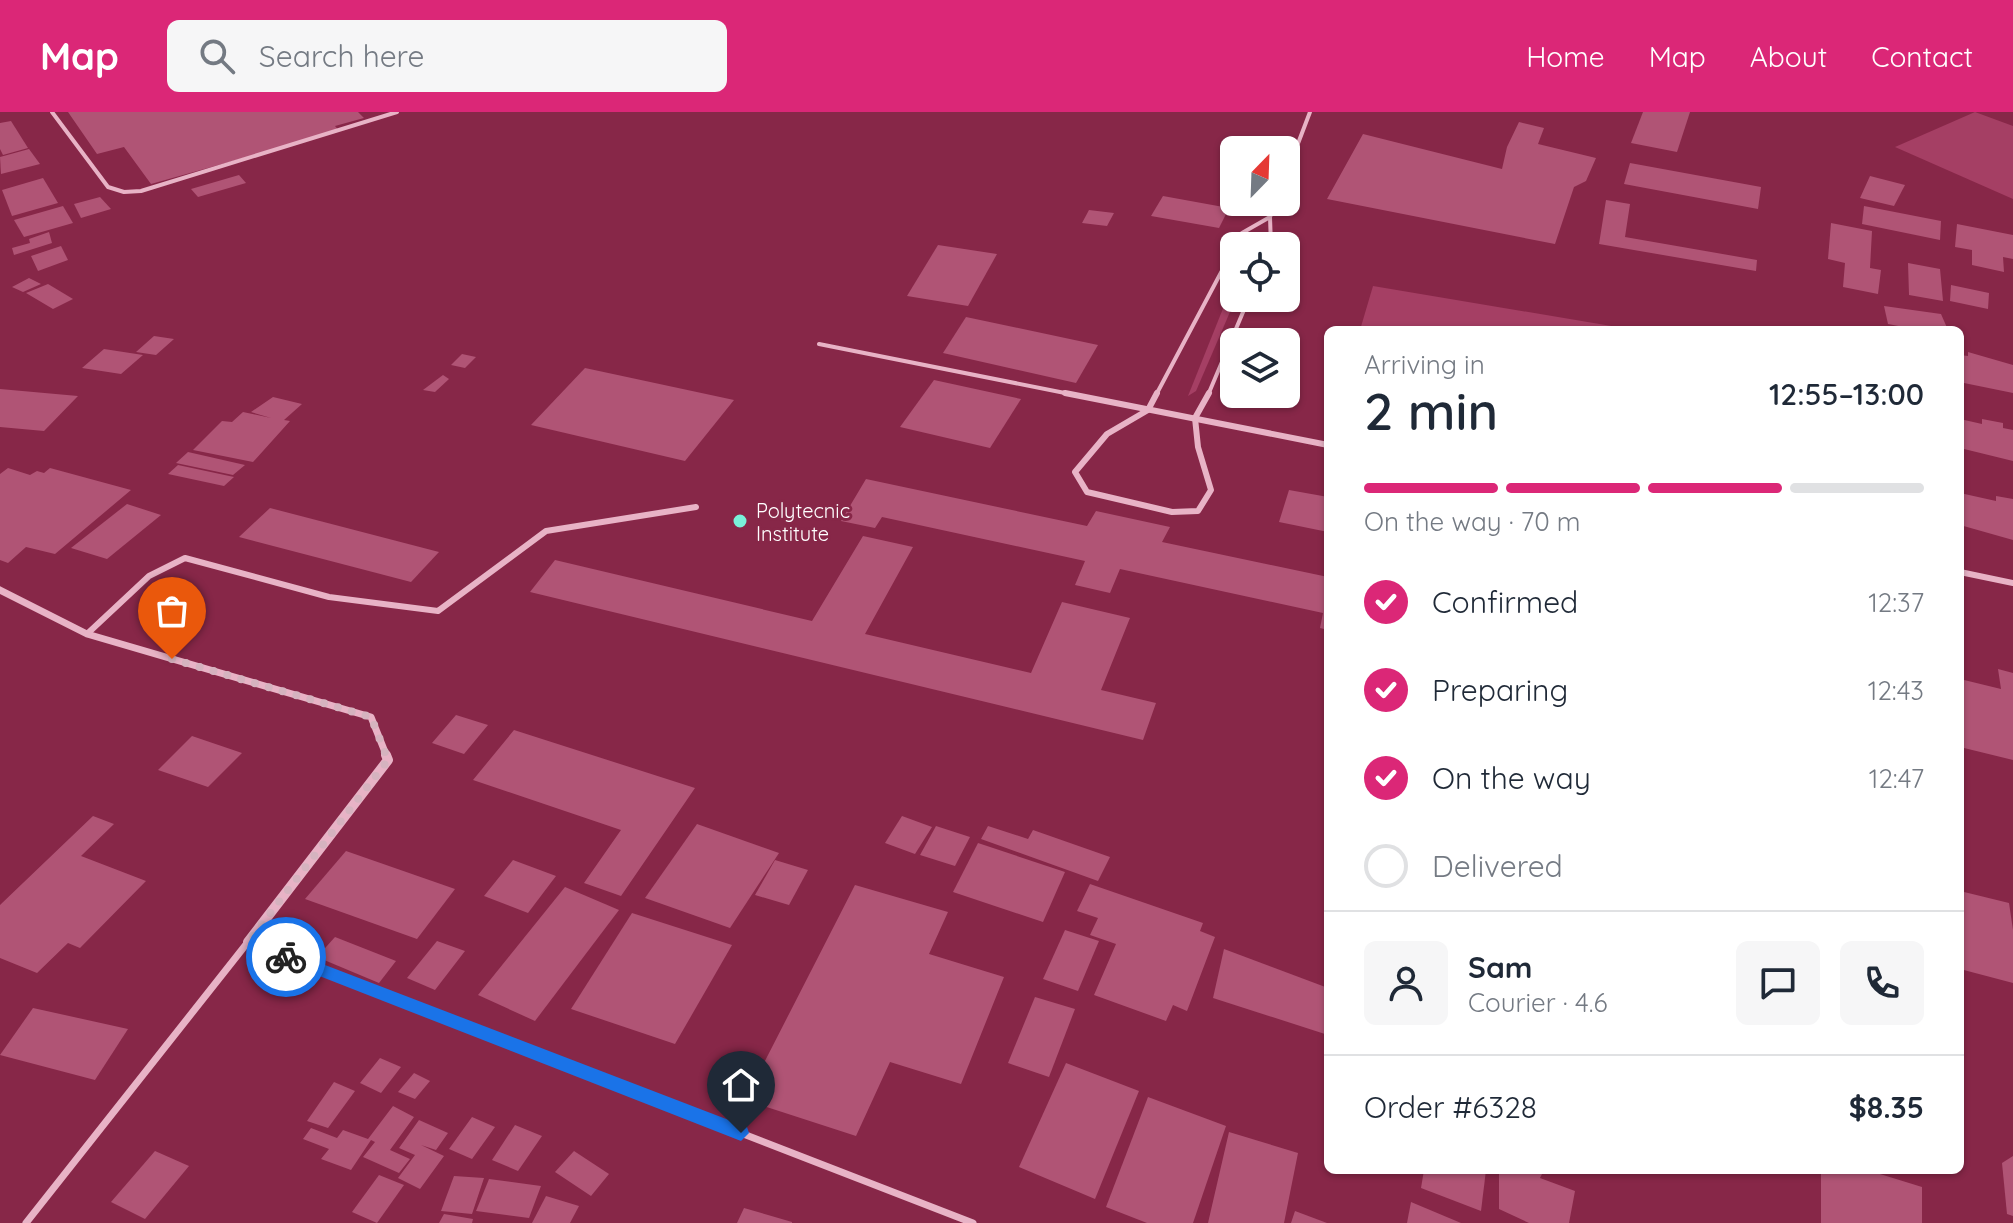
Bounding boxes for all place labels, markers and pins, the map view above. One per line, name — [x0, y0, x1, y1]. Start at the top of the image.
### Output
place label: Polytecnic Institute — [756, 498, 850, 546]
marker: Polytecnic Institute — [731, 512, 749, 530]
pin — [138, 577, 206, 659]
pin — [707, 1051, 775, 1133]

